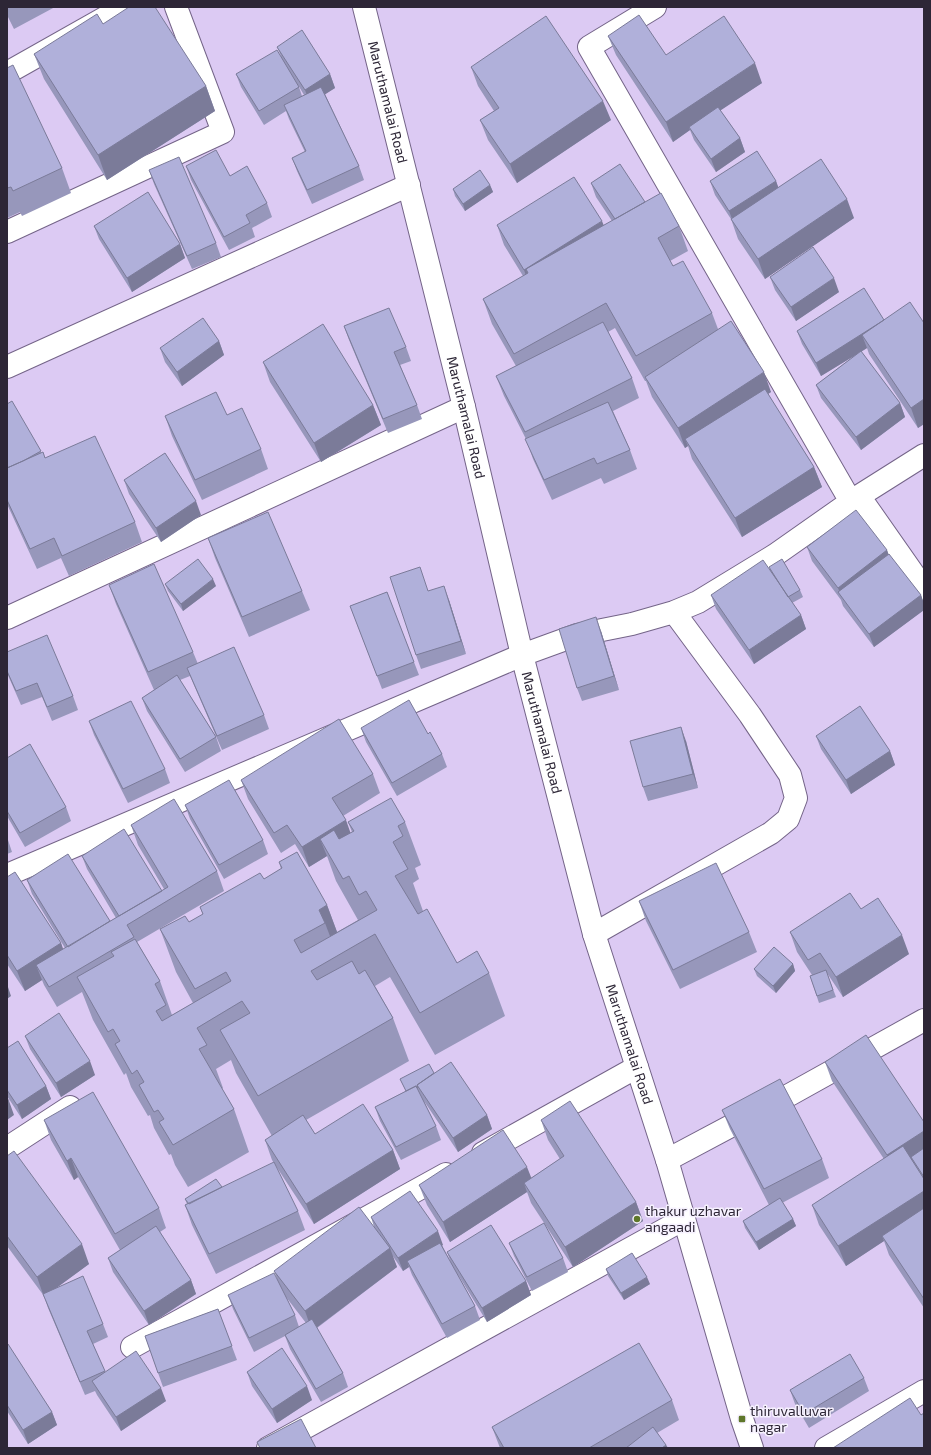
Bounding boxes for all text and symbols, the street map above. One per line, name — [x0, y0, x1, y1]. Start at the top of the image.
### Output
street label: Maruthamalai Road — [365, 39, 412, 165]
street label: Maruthamalai Road — [444, 354, 489, 480]
street label: Maruthamalai Road — [519, 669, 566, 795]
street label: Maruthamalai Road — [603, 982, 657, 1106]
place label: thakur uzhavar angaadi — [645, 1202, 742, 1235]
marker: thakur uzhavar angaadi — [632, 1214, 642, 1224]
place label: thiruvalluvar nagar — [750, 1402, 833, 1435]
marker: thiruvalluvar nagar — [737, 1414, 747, 1424]

